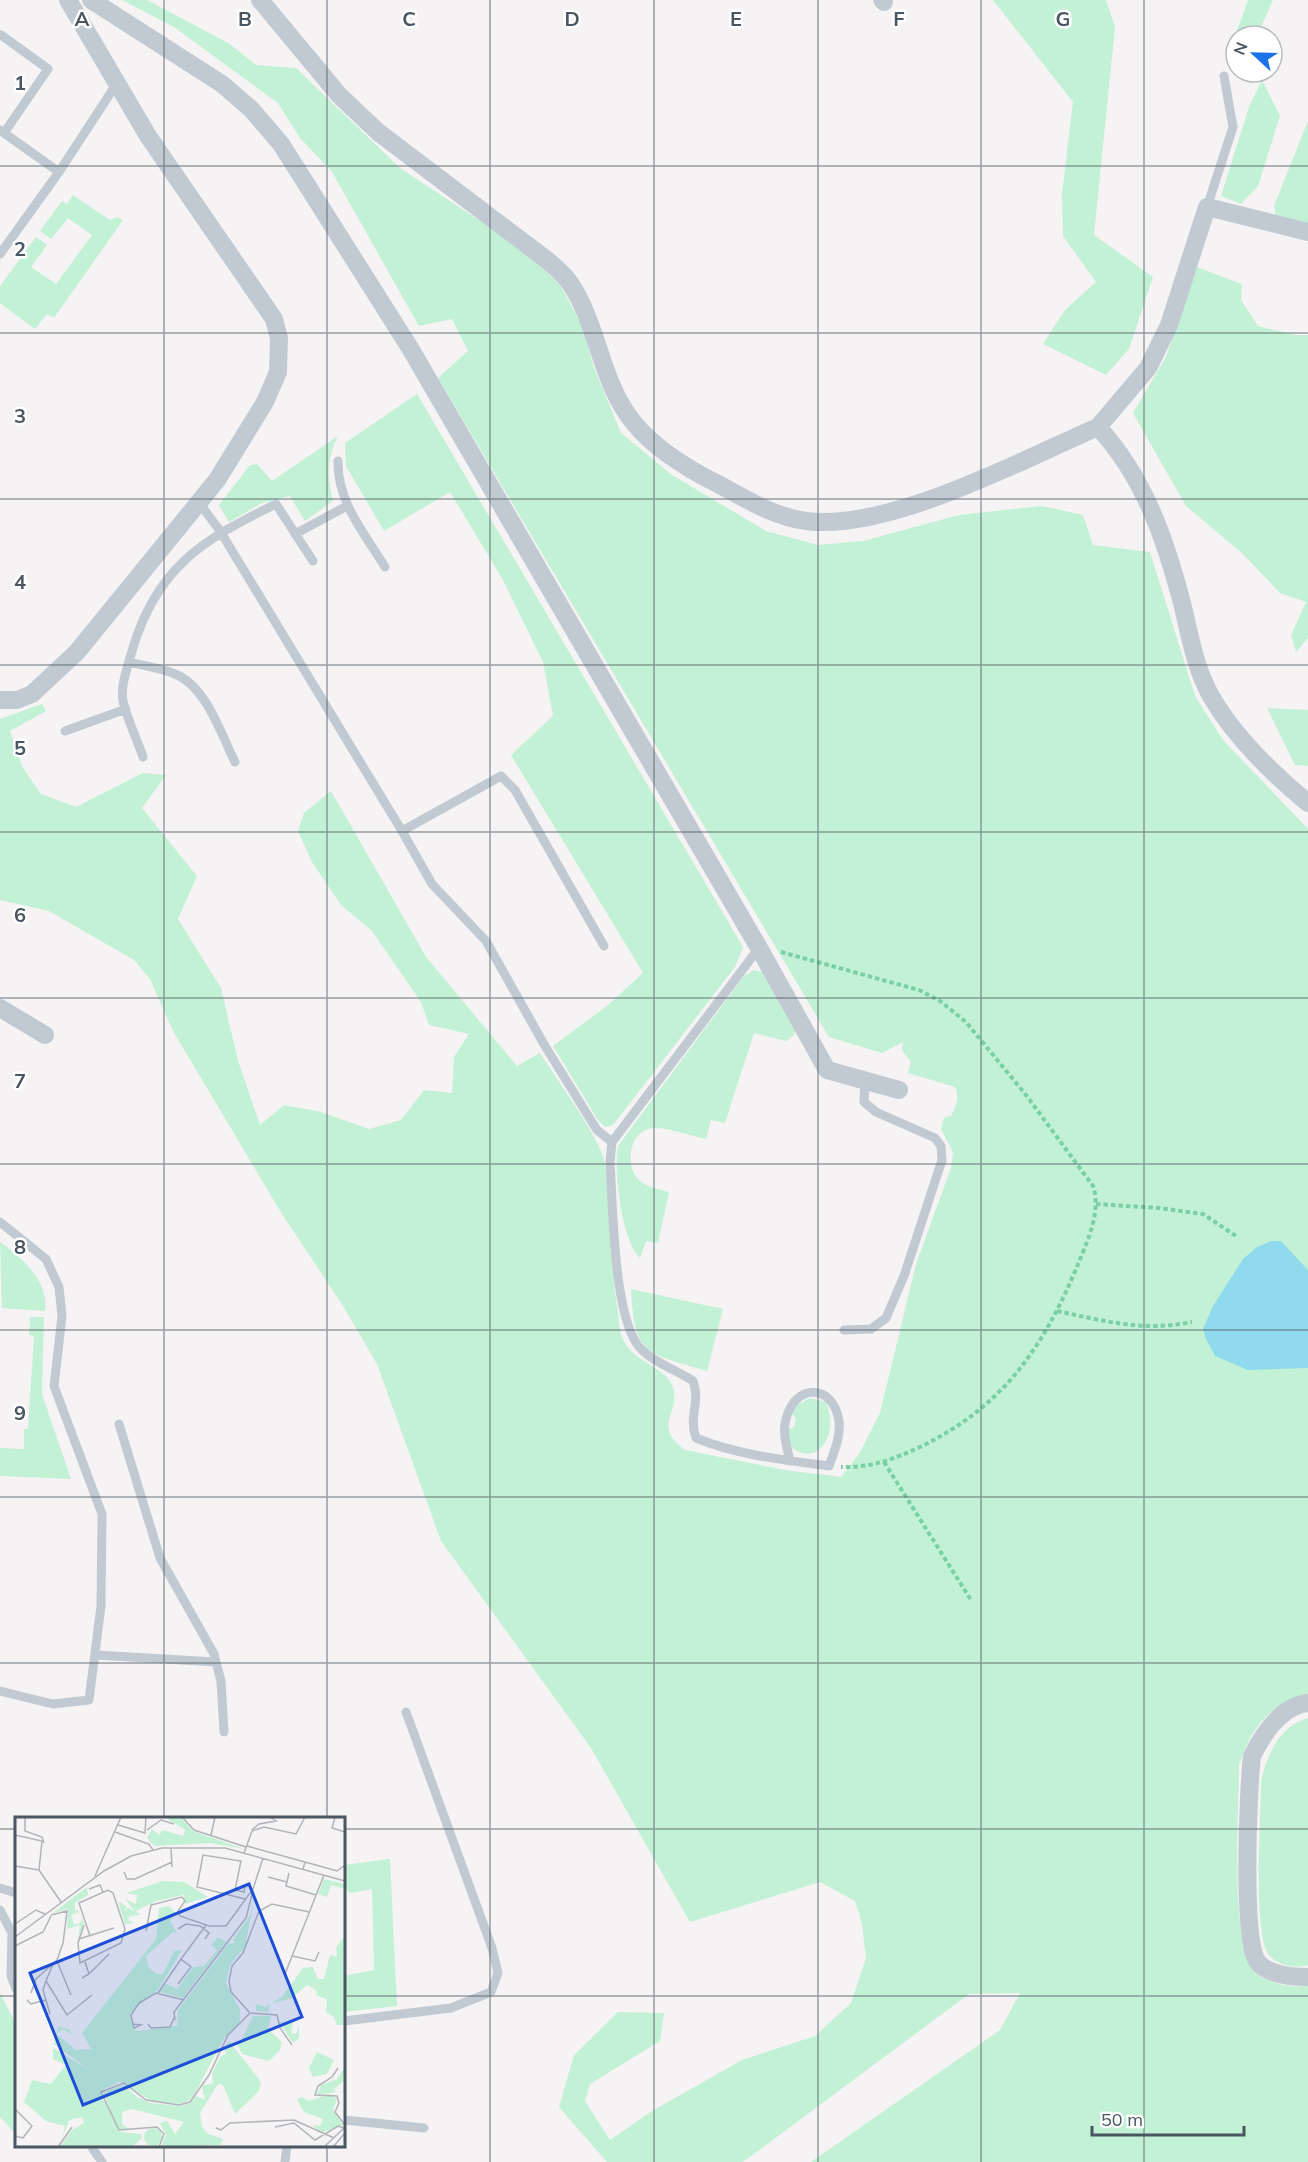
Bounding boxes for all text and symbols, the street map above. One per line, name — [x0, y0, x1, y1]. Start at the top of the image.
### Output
text: A — [75, 6, 90, 31]
text: B — [238, 6, 252, 31]
text: C — [402, 6, 416, 31]
text: D — [564, 6, 580, 31]
text: E — [730, 6, 742, 31]
text: F — [893, 6, 905, 31]
text: G — [1056, 6, 1070, 31]
north arrow — [1224, 24, 1284, 84]
text: N — [1229, 39, 1252, 58]
text: 1 — [14, 70, 26, 95]
text: 2 — [14, 236, 26, 261]
text: 3 — [14, 403, 26, 428]
text: 4 — [14, 569, 26, 594]
text: 5 — [14, 735, 26, 760]
text: 6 — [14, 902, 26, 927]
text: 7 — [14, 1068, 26, 1093]
text: 8 — [14, 1234, 26, 1259]
text: 9 — [14, 1400, 26, 1425]
inset map — [15, 1817, 345, 2147]
scale bar — [1092, 2099, 1244, 2137]
text: 50 m — [1101, 2108, 1143, 2131]

